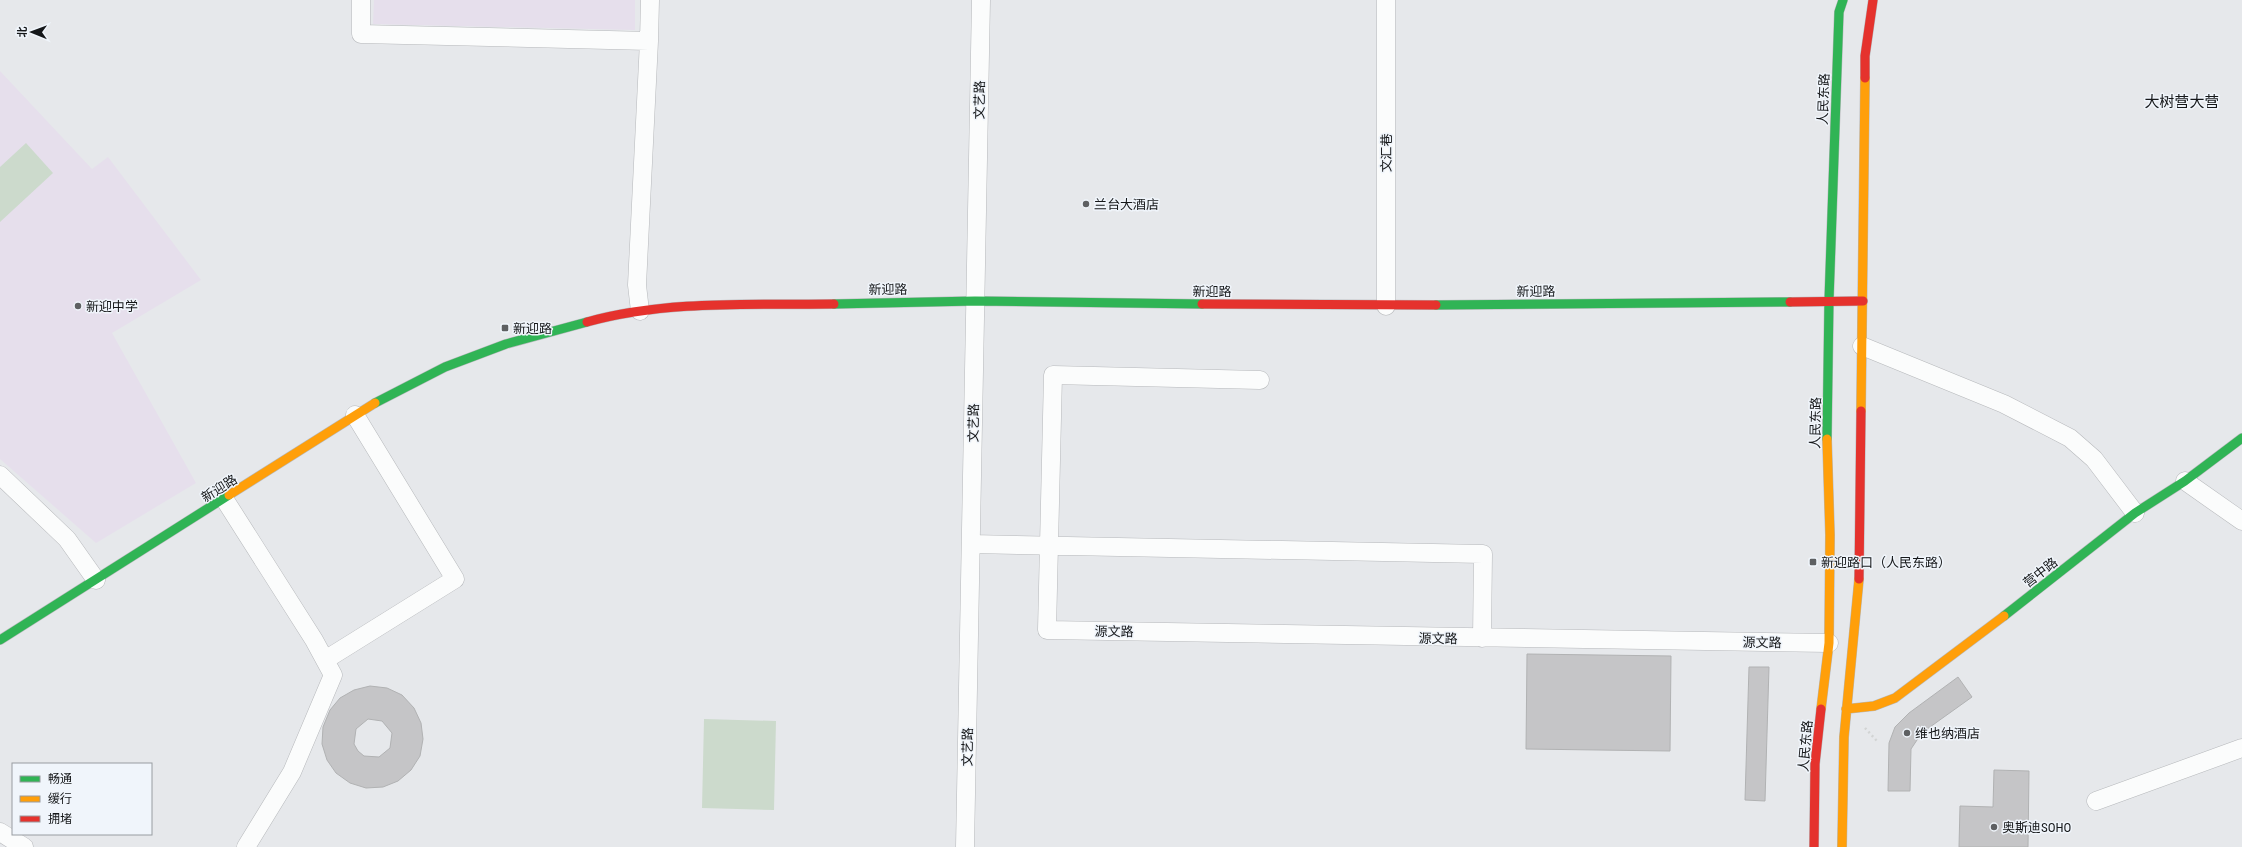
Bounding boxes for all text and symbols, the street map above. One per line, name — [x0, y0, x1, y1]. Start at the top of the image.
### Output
north arrow — [12, 12, 52, 52]
text: 北 — [16, 26, 29, 37]
street label: 人民东路 — [1815, 73, 1832, 125]
street label: 文艺路 — [972, 80, 987, 120]
district label: 大树营大营 — [2144, 93, 2220, 111]
street label: 文汇巷 — [1379, 133, 1394, 173]
place label: 兰台大酒店 — [1094, 197, 1159, 212]
marker: 兰台大酒店 — [1081, 199, 1091, 209]
street label: 新迎路 — [868, 282, 908, 297]
street label: 新迎路 — [1192, 284, 1232, 299]
street label: 新迎路 — [1516, 284, 1556, 299]
place label: 新迎中学 — [86, 299, 138, 314]
marker: 新迎中学 — [73, 301, 83, 311]
place label: 新迎路 — [513, 321, 552, 336]
marker: 新迎路 — [500, 323, 510, 333]
street label: 人民东路 — [1808, 397, 1823, 449]
street label: 文艺路 — [966, 403, 981, 443]
street label: 新迎路 — [199, 472, 240, 505]
street label: 营中路 — [2020, 554, 2060, 590]
place label: 新迎路口（人民东路） — [1821, 555, 1951, 570]
marker: 新迎路口（人民东路） — [1808, 557, 1818, 567]
street label: 源文路 — [1094, 624, 1134, 639]
street label: 源文路 — [1418, 631, 1458, 646]
street label: 源文路 — [1742, 635, 1782, 650]
street label: 人民东路 — [1796, 719, 1815, 773]
place label: 维也纳酒店 — [1915, 726, 1980, 741]
street label: 文艺路 — [960, 727, 975, 767]
marker: 维也纳酒店 — [1902, 728, 1912, 738]
legend — [12, 763, 152, 835]
text: 畅通 — [48, 772, 72, 786]
text: 缓行 — [48, 792, 72, 806]
text: 拥堵 — [48, 812, 72, 826]
place label: 奥斯迪SOHO — [2002, 820, 2072, 835]
marker: 奥斯迪SOHO — [1989, 822, 1999, 832]

